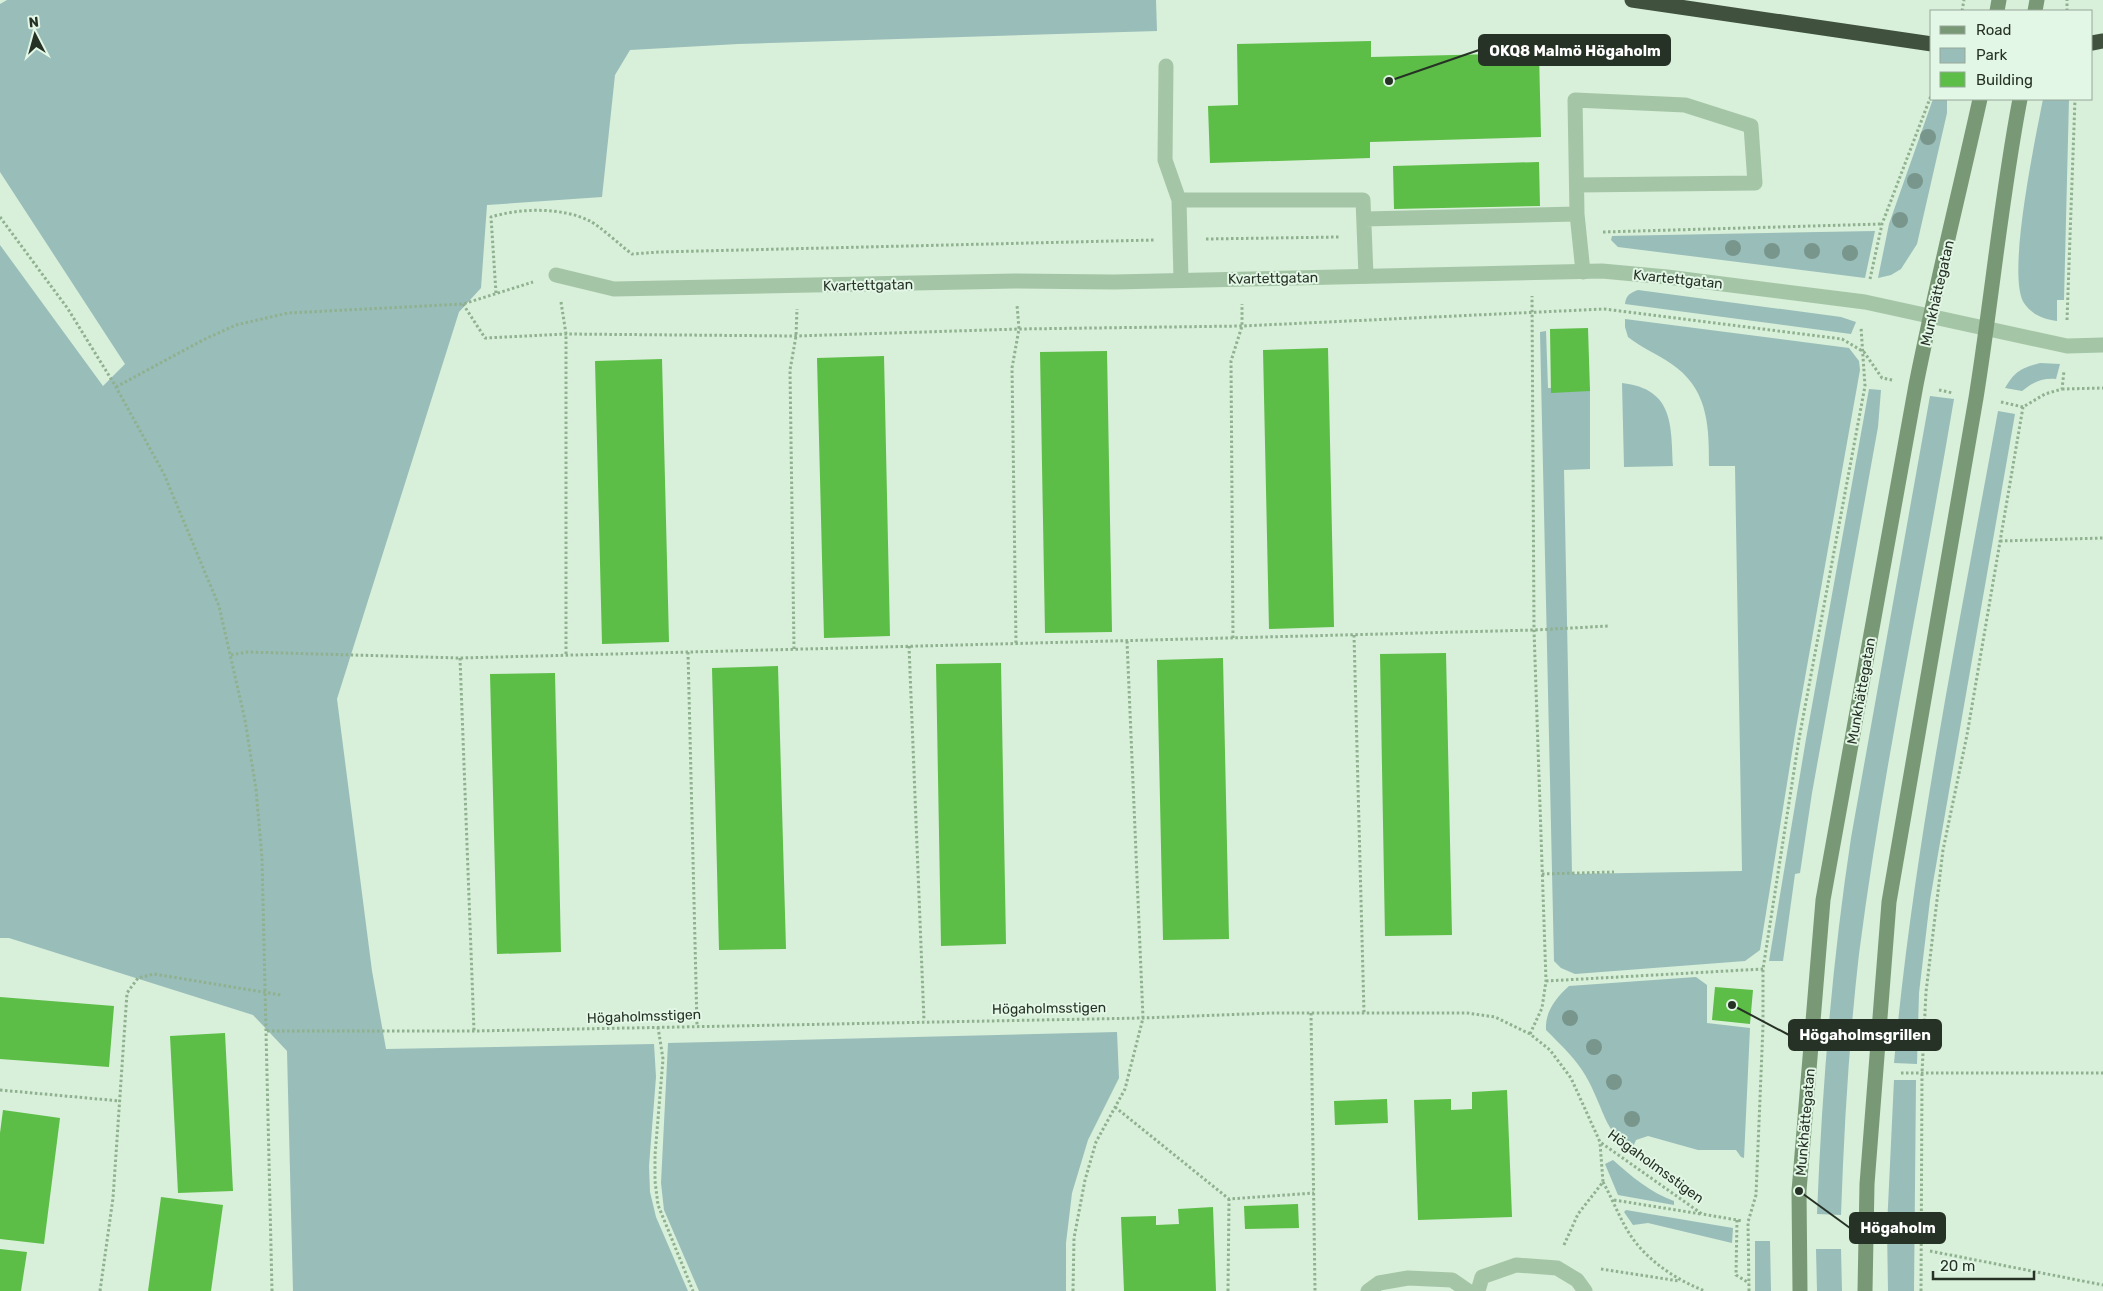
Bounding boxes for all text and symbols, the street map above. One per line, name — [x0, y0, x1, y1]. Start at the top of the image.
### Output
north arrow — [10, 10, 60, 60]
legend — [1930, 10, 2093, 100]
text: N — [28, 14, 40, 32]
text: Road — [1976, 21, 2012, 39]
callout: OKQ8 Malmö Högaholm — [1479, 35, 1670, 65]
text: OKQ8 Malmö Högaholm — [1489, 42, 1661, 60]
text: Park — [1976, 46, 2007, 64]
text: Building — [1976, 71, 2033, 89]
street label: Munkhättegatan — [1917, 239, 1958, 348]
street label: Kvartettgatan — [1632, 266, 1724, 293]
street label: Kvartettgatan — [1228, 269, 1318, 288]
street label: Kvartettgatan — [823, 276, 913, 295]
street label: Munkhättegatan — [1844, 636, 1879, 746]
street label: Högaholmsstigen — [992, 999, 1106, 1018]
street label: Högaholmsstigen — [587, 1006, 701, 1027]
callout: Högaholmsgrillen — [1789, 1020, 1941, 1050]
text: Högaholmsgrillen — [1799, 1026, 1931, 1044]
street label: Munkhättegatan — [1792, 1068, 1819, 1177]
street label: Högaholmsstigen — [1604, 1126, 1707, 1207]
callout: Högaholm — [1850, 1213, 1945, 1243]
text: Högaholm — [1860, 1219, 1936, 1237]
scale bar — [1933, 1248, 2034, 1280]
text: 20 m — [1940, 1257, 1975, 1275]

